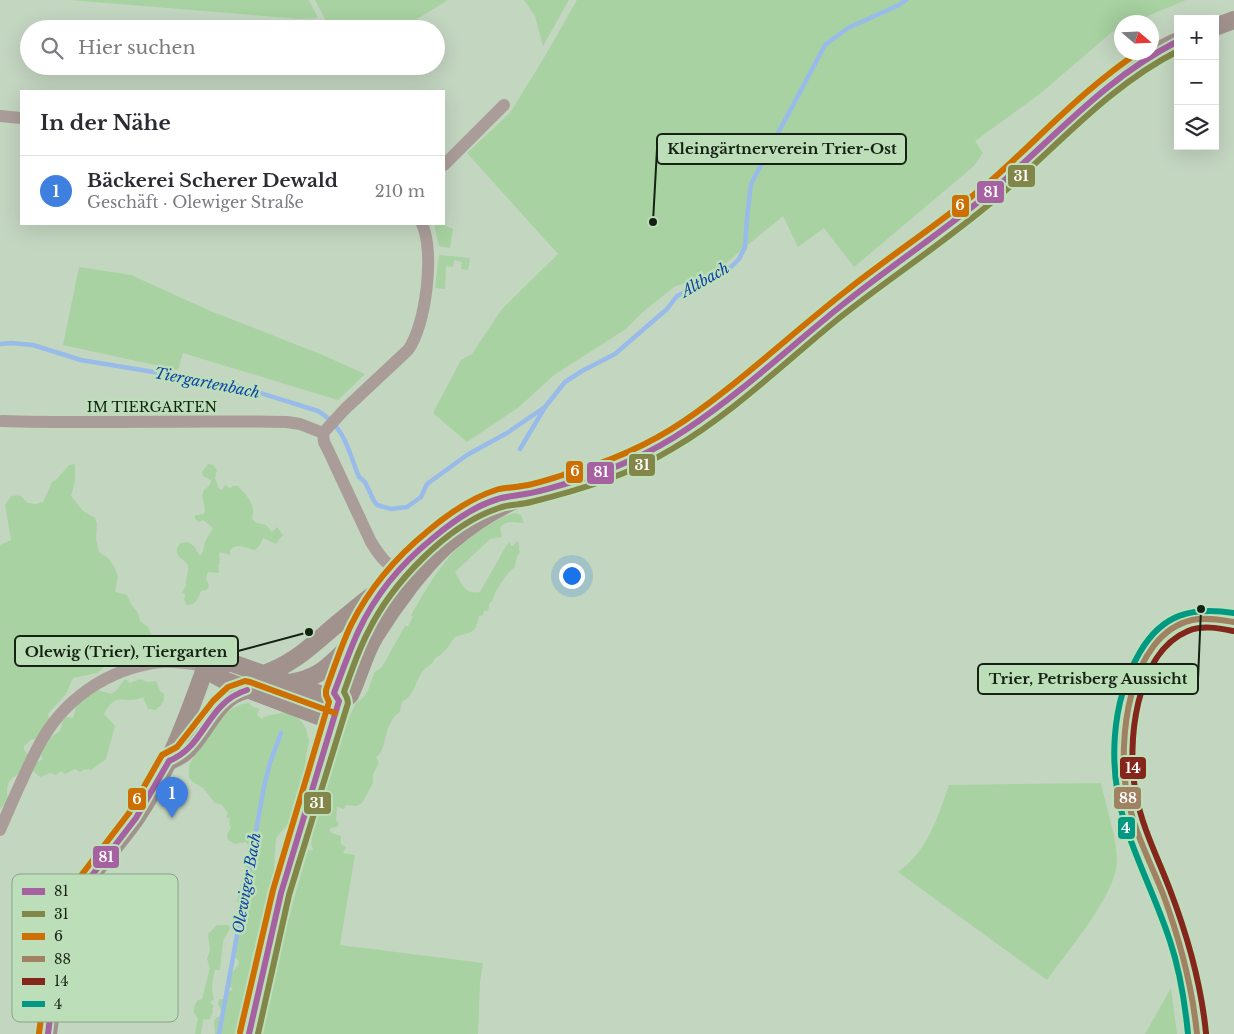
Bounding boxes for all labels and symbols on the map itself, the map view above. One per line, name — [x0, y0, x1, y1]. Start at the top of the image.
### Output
north arrow — [1114, 15, 1159, 60]
callout: Kleingärtnerverein Trier-Ost — [657, 134, 906, 164]
text: Kleingärtnerverein Trier-Ost — [667, 139, 897, 158]
line badge: 31 — [1007, 164, 1036, 188]
text: 31 — [1013, 167, 1029, 185]
line badge: 81 — [976, 180, 1005, 204]
text: 81 — [984, 183, 999, 201]
line badge: 6 — [951, 194, 970, 218]
text: 6 — [955, 196, 965, 214]
water label: Altbach — [675, 258, 733, 302]
water label: Tiergartenbach — [153, 363, 262, 402]
street label: IM TIERGARTEN — [87, 398, 218, 416]
line badge: 31 — [628, 453, 656, 477]
text: 31 — [634, 456, 650, 474]
line badge: 6 — [565, 460, 584, 484]
line badge: 81 — [586, 461, 615, 485]
text: 6 — [570, 462, 580, 480]
text: 81 — [594, 463, 609, 481]
your location — [559, 563, 585, 589]
callout: Olewig (Trier), Tiergarten — [15, 636, 238, 666]
text: Olewig (Trier), Tiergarten — [25, 642, 227, 661]
callout: Trier, Petrisberg Aussicht — [978, 664, 1198, 694]
text: Trier, Petrisberg Aussicht — [989, 669, 1188, 688]
line badge: 14 — [1119, 756, 1147, 780]
text: 14 — [1125, 759, 1141, 777]
pin: 1 — [156, 777, 188, 818]
line badge: 88 — [1113, 786, 1142, 810]
line badge: 6 — [127, 787, 147, 811]
text: 88 — [1119, 789, 1137, 807]
text: 6 — [132, 790, 142, 808]
line badge: 31 — [303, 791, 332, 815]
text: 31 — [309, 794, 325, 812]
line badge: 4 — [1117, 816, 1136, 840]
text: 4 — [1121, 819, 1131, 837]
water label: Olewiger Bach — [228, 831, 265, 935]
line badge: 81 — [92, 845, 120, 869]
text: 81 — [99, 848, 114, 866]
legend — [12, 874, 178, 1022]
text: 81 — [54, 882, 69, 900]
text: 31 — [54, 905, 69, 923]
text: 6 — [54, 927, 63, 945]
text: 88 — [54, 950, 71, 968]
text: 14 — [54, 972, 68, 990]
text: 4 — [54, 995, 62, 1013]

